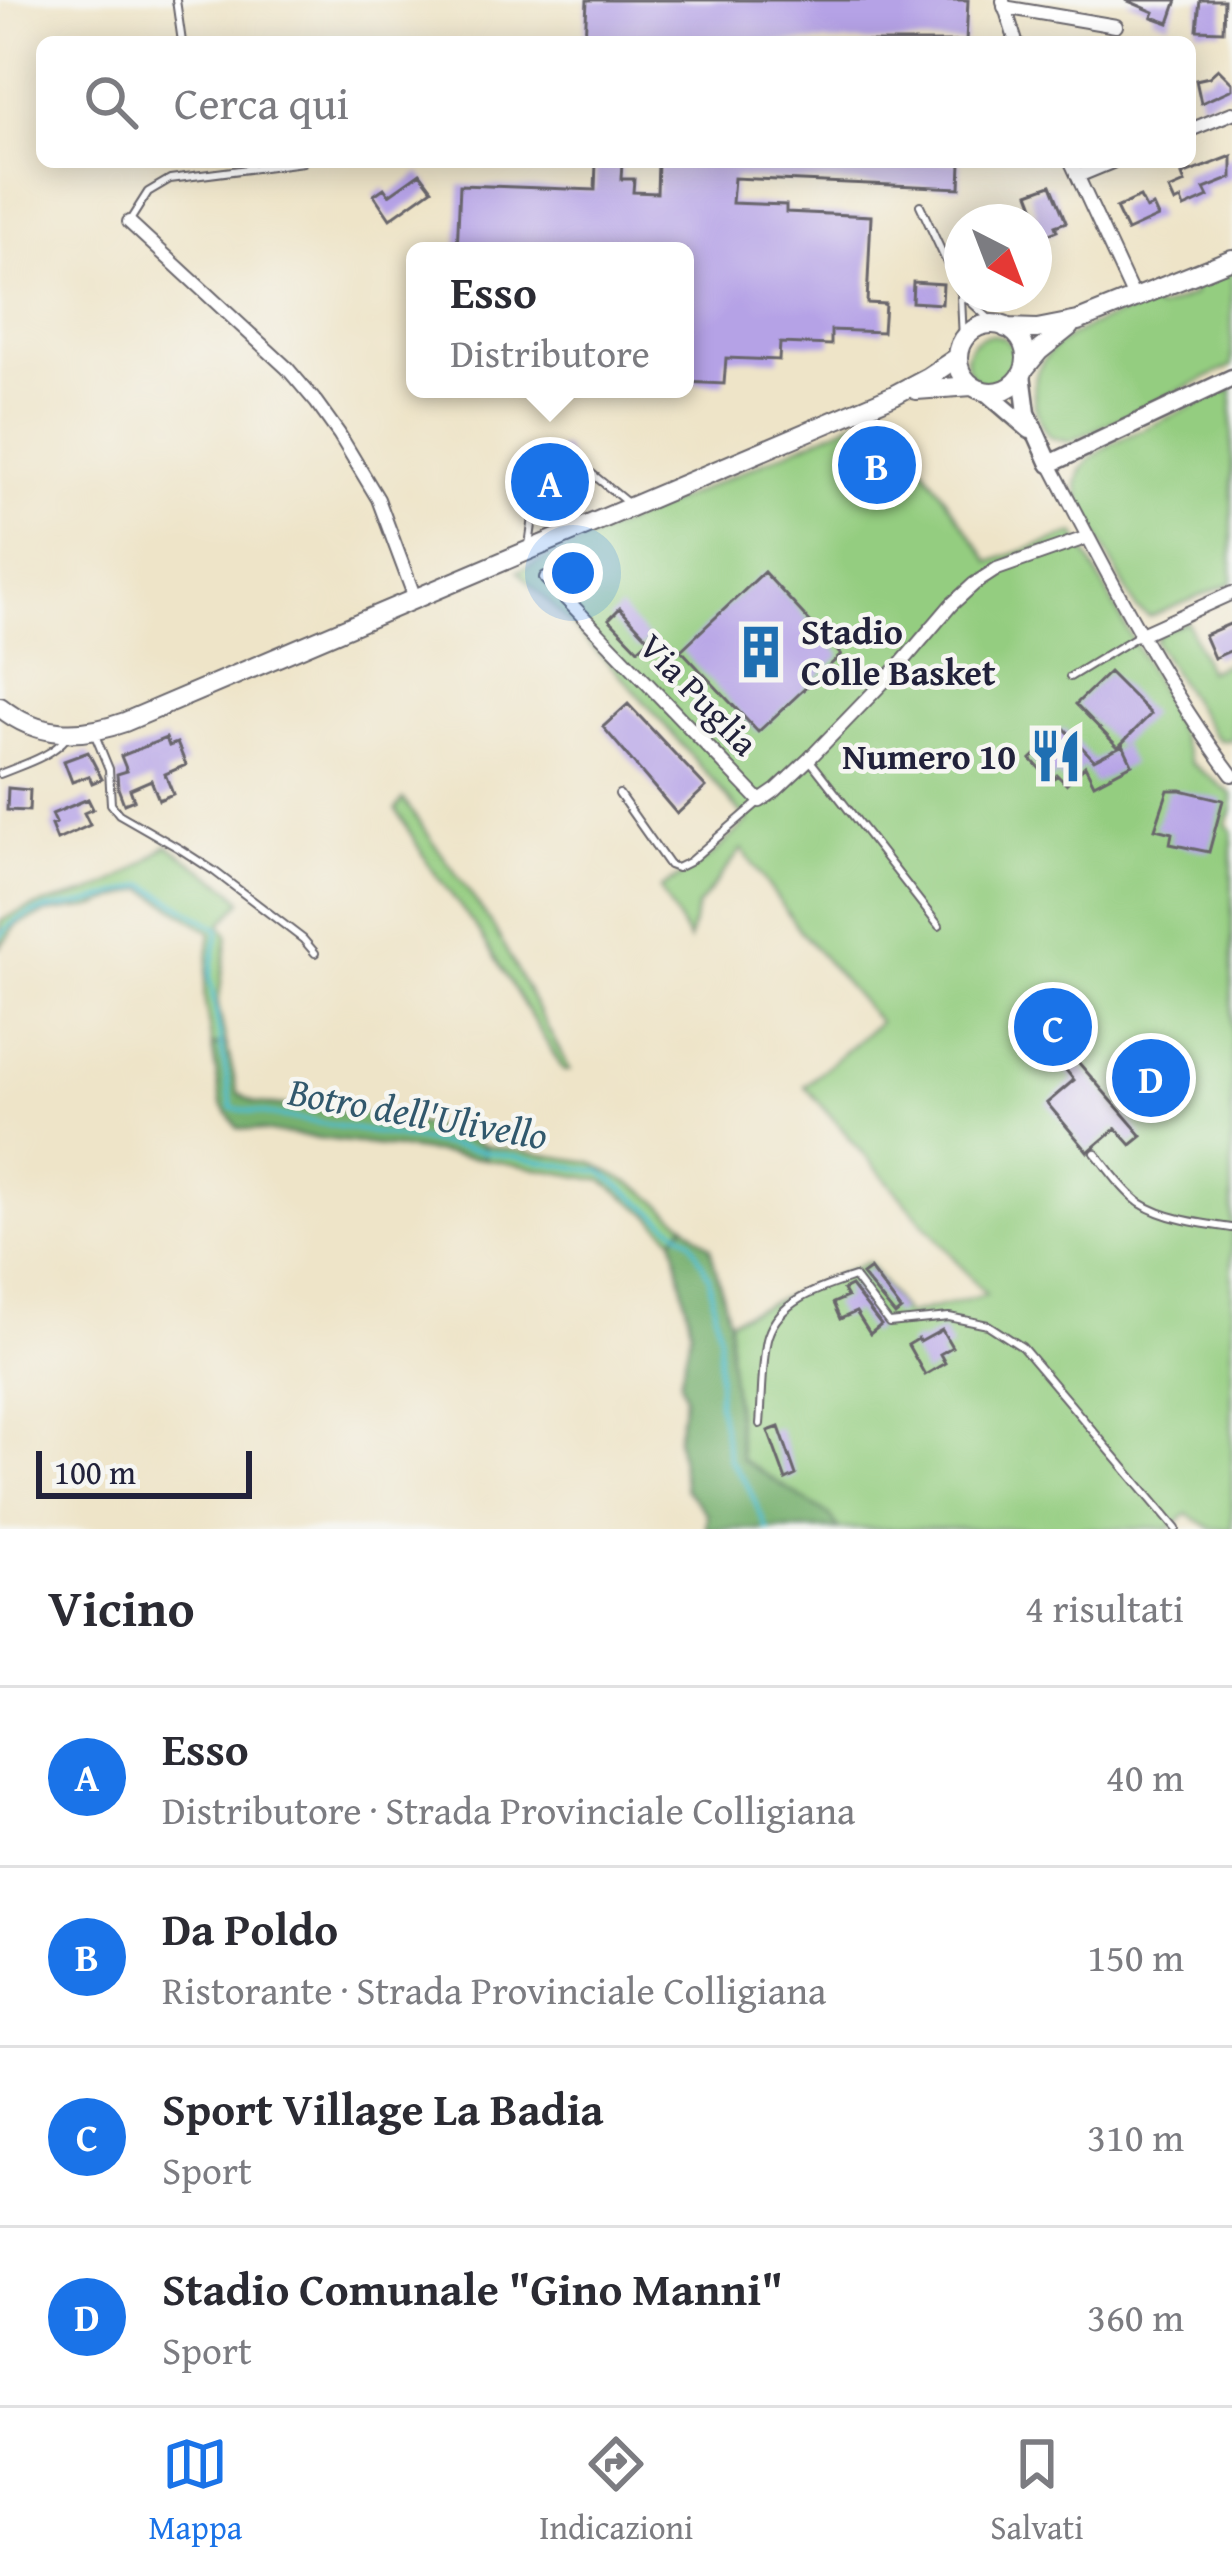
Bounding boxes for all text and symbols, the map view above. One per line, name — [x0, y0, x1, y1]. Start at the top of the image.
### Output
search box — [36, 36, 1196, 168]
icon: search — [78, 69, 144, 135]
text: Cerca qui — [174, 70, 349, 135]
north arrow — [944, 204, 1052, 312]
popup — [406, 242, 694, 398]
text: Esso — [450, 259, 537, 324]
text: Distributore — [450, 324, 650, 381]
pin: B — [838, 420, 916, 510]
pin: A — [511, 437, 589, 527]
your location — [543, 543, 603, 603]
place label: Stadio Colle Basket — [801, 604, 996, 698]
street label: Via Puglia — [627, 620, 771, 767]
building icon: Stadio Colle Basket — [732, 623, 790, 681]
restaurant icon: Numero 10 — [1027, 727, 1085, 785]
place label: Numero 10 — [842, 729, 1016, 782]
pin: C — [1014, 982, 1092, 1072]
pin: D — [1112, 1033, 1190, 1123]
water label: Botro dell'Ulivello — [283, 1062, 552, 1163]
scale bar — [36, 1445, 252, 1498]
text: 100 m — [54, 1448, 136, 1496]
text: Vicino — [48, 1570, 195, 1645]
text: 4 risultati — [1025, 1579, 1184, 1636]
text: Esso — [162, 1716, 249, 1781]
text: A — [75, 1748, 99, 1805]
text: 40 m — [1106, 1748, 1184, 1805]
text: Distributore · Strada Provinciale Colligiana — [162, 1781, 856, 1838]
text: Da Poldo — [162, 1896, 338, 1961]
text: B — [75, 1928, 99, 1985]
text: 150 m — [1087, 1928, 1184, 1985]
text: Ristorante · Strada Provinciale Colligiana — [162, 1961, 827, 2018]
text: Sport Village La Badia — [162, 2076, 604, 2141]
text: C — [76, 2108, 98, 2165]
text: 310 m — [1087, 2108, 1184, 2165]
text: Sport — [162, 2141, 252, 2198]
text: Stadio Comunale "Gino Manni" — [162, 2256, 783, 2321]
text: D — [74, 2288, 100, 2345]
text: 360 m — [1087, 2288, 1184, 2345]
text: Sport — [162, 2321, 252, 2378]
tab: Mappa — [148, 2431, 242, 2551]
tab: Indicazioni — [539, 2431, 693, 2551]
tab: Salvati — [990, 2431, 1084, 2551]

